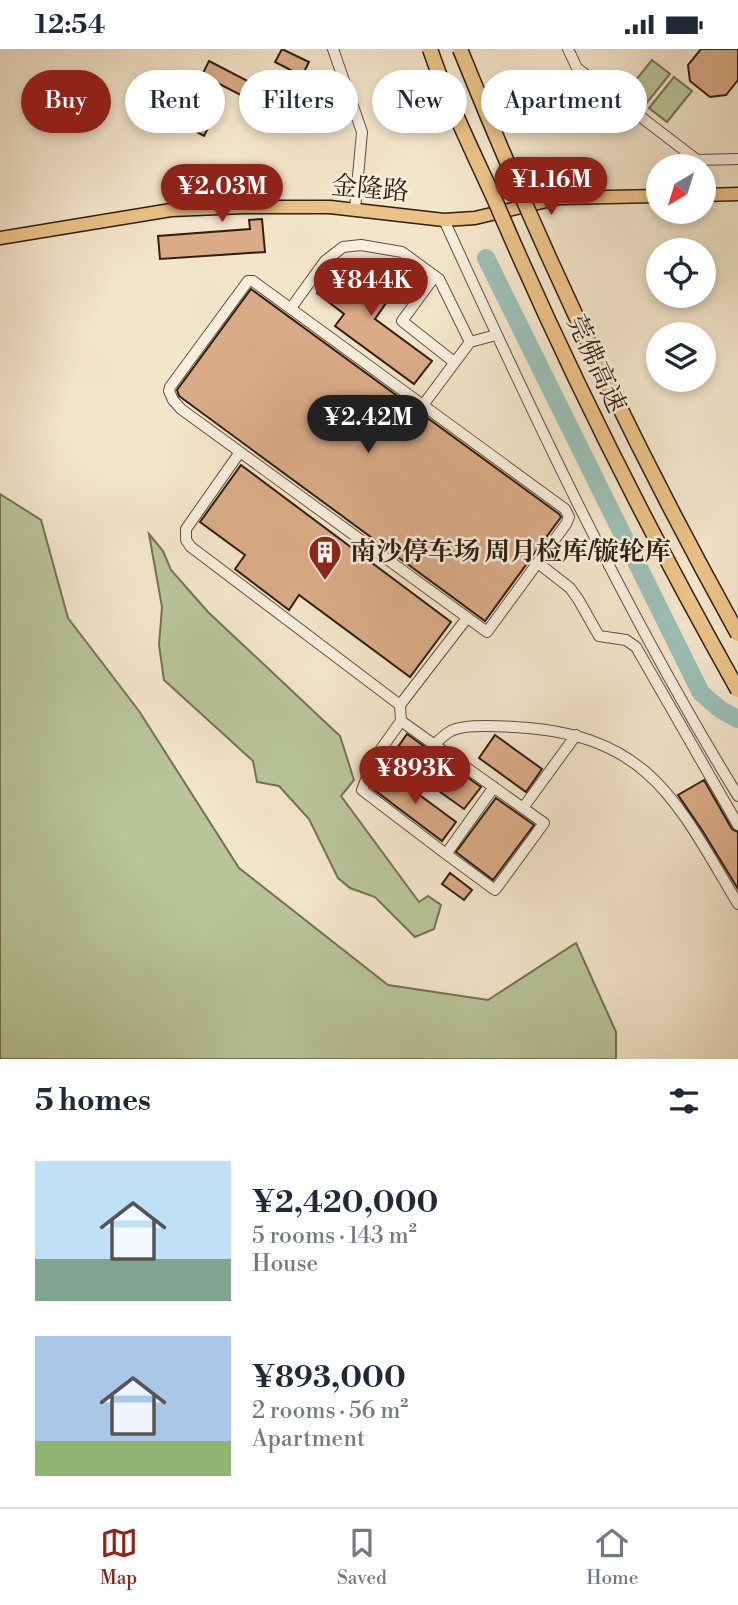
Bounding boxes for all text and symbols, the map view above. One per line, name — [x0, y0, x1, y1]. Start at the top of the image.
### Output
text: 12:54 — [35, 9, 105, 41]
chip: Buy — [21, 70, 111, 133]
chip: Rent — [125, 70, 225, 133]
chip: Filters — [239, 70, 358, 133]
chip: New — [372, 70, 467, 133]
chip: Apartment — [481, 70, 647, 133]
north arrow — [646, 154, 716, 224]
map controls — [646, 154, 716, 392]
pin: ¥1.16M — [494, 157, 608, 217]
pin: ¥2.03M — [165, 165, 279, 224]
text: ¥1.16M — [510, 166, 592, 194]
street label: 金隆路 — [330, 170, 410, 208]
text: ¥2.03M — [177, 173, 267, 201]
button: locate — [646, 238, 716, 308]
pin: ¥844K — [322, 259, 420, 318]
text: ¥844K — [330, 267, 412, 295]
street label: 莞佛高速 — [560, 310, 632, 418]
button: layers — [646, 322, 716, 392]
pin: ¥2.42M — [311, 395, 425, 455]
text: ¥2.42M — [323, 404, 413, 432]
building icon: 南沙停车场 周月检库/镟轮库 — [306, 533, 344, 582]
place label: 南沙停车场 周月检库/镟轮库 — [350, 536, 671, 568]
pin: ¥893K — [366, 747, 464, 806]
text: ¥893K — [375, 755, 455, 783]
text: 5 homes — [35, 1082, 151, 1120]
icon: filters — [665, 1082, 703, 1120]
text: ¥2,420,000 — [252, 1184, 438, 1222]
icon: home — [91, 1189, 175, 1273]
text: 5 rooms · 143 m² — [252, 1222, 417, 1250]
text: House — [252, 1250, 318, 1278]
text: ¥893,000 — [252, 1359, 406, 1397]
icon: home — [91, 1364, 175, 1448]
text: 2 rooms · 56 m² — [252, 1397, 408, 1425]
text: Apartment — [252, 1425, 365, 1453]
tab: Map — [100, 1524, 138, 1590]
tab: Saved — [337, 1524, 387, 1590]
tab: Home — [586, 1524, 638, 1590]

